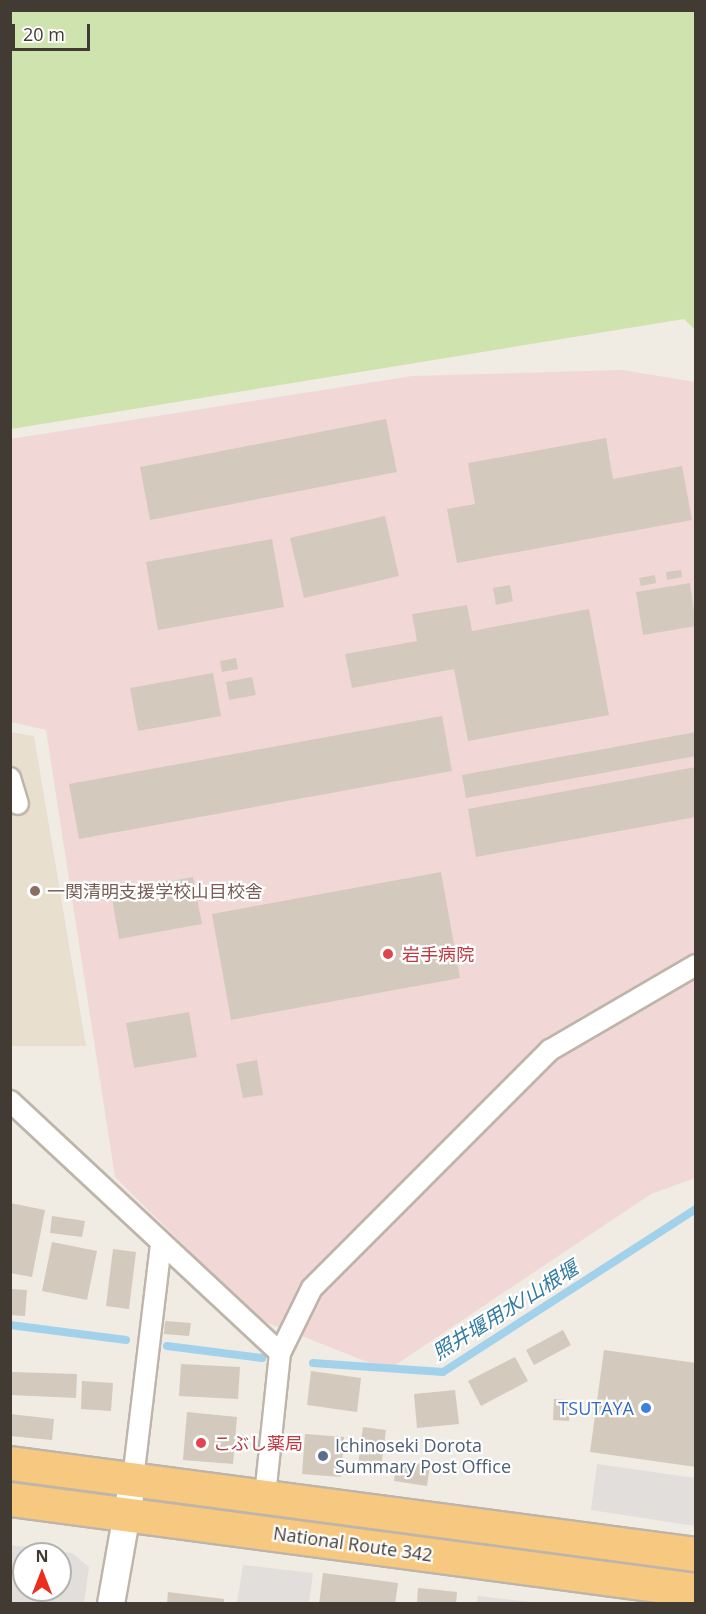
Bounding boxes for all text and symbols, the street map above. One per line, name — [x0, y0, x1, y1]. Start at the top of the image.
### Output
scale bar — [15, 12, 93, 50]
text: 20 m — [23, 22, 65, 46]
place label: 一関清明支援学校山目校舎 — [47, 880, 263, 902]
marker: 一関清明支援学校山目校舎 — [28, 884, 42, 898]
place label: 岩手病院 — [402, 943, 474, 965]
marker: 岩手病院 — [379, 945, 397, 963]
water label: 照井堰用水/山根堰 — [428, 1256, 582, 1364]
place label: TSUTAYA — [558, 1397, 634, 1419]
marker: TSUTAYA — [639, 1401, 653, 1415]
place label: こぶし薬局 — [213, 1432, 303, 1454]
place label: Ichinoseki Dorota Summary Post Office — [335, 1435, 511, 1478]
marker: こぶし薬局 — [194, 1436, 208, 1450]
marker: Ichinoseki Dorota Summary Post Office — [316, 1449, 330, 1463]
street label: National Route 342 — [272, 1522, 434, 1566]
north arrow — [12, 1542, 72, 1602]
text: N — [35, 1545, 49, 1567]

